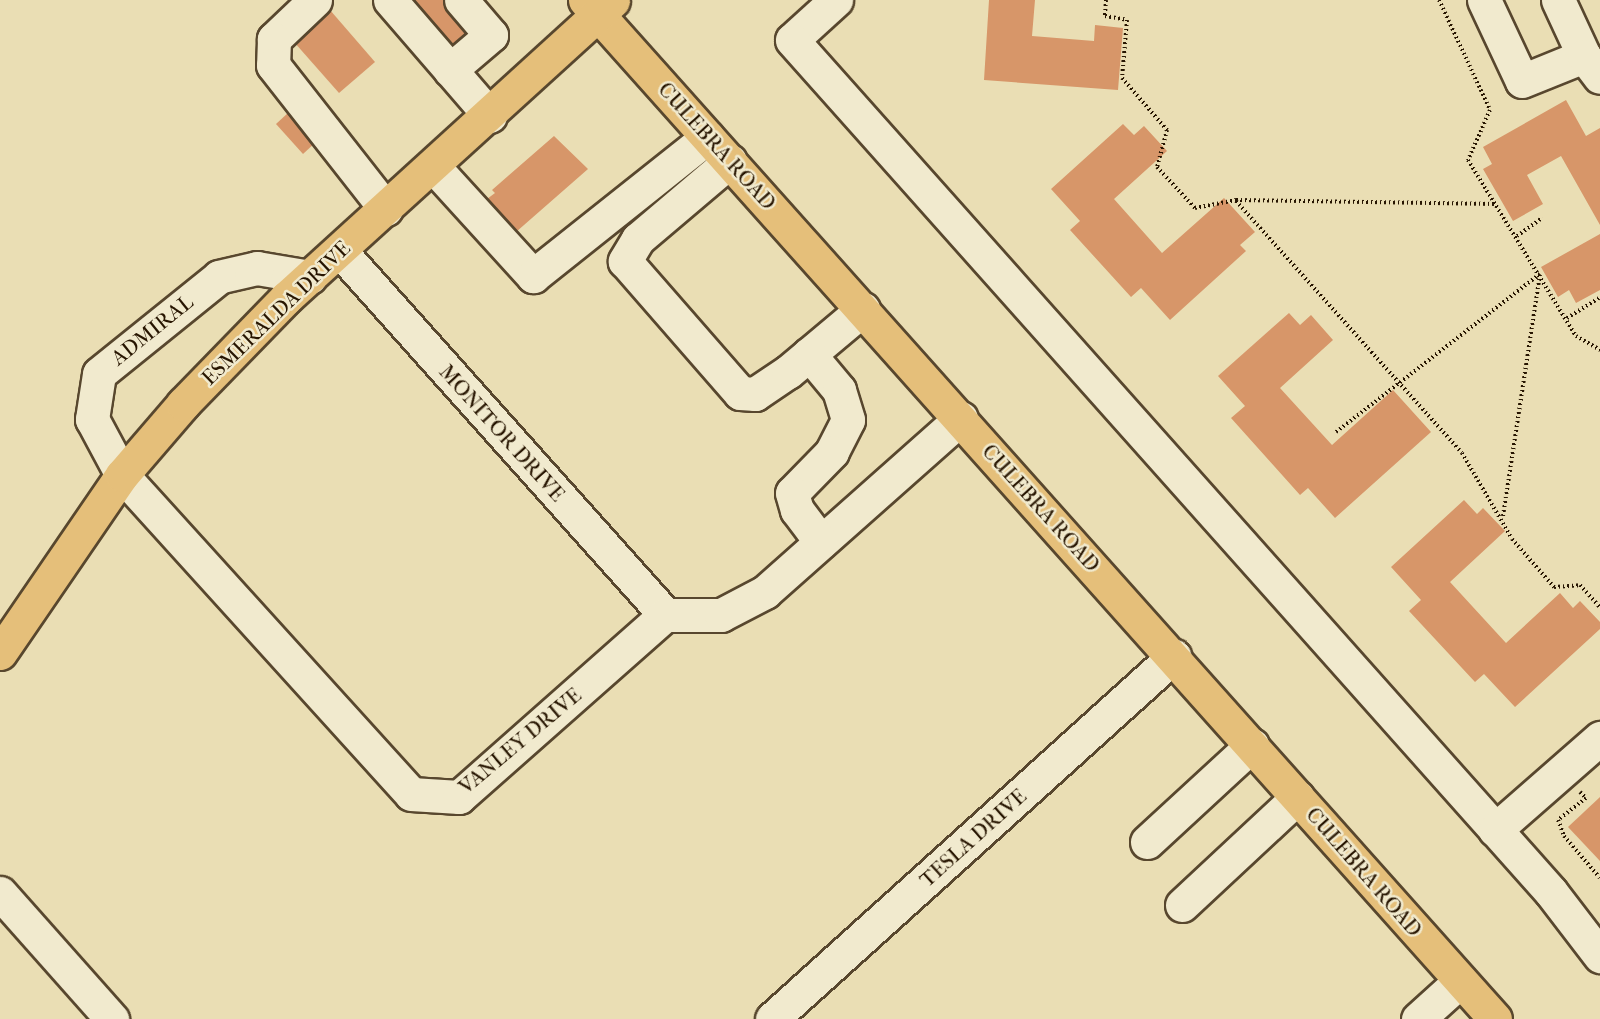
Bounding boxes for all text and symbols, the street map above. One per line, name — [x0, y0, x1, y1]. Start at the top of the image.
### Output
street label: CULEBRA ROAD — [653, 77, 781, 215]
street label: ESMERALDA DRIVE — [197, 236, 355, 390]
street label: ADMIRAL — [106, 289, 198, 371]
street label: MONITOR DRIVE — [434, 359, 570, 507]
street label: CULEBRA ROAD — [977, 439, 1105, 577]
street label: VANLEY DRIVE — [454, 682, 586, 800]
street label: TESLA DRIVE — [915, 784, 1031, 892]
street label: CULEBRA ROAD — [1301, 802, 1427, 942]

